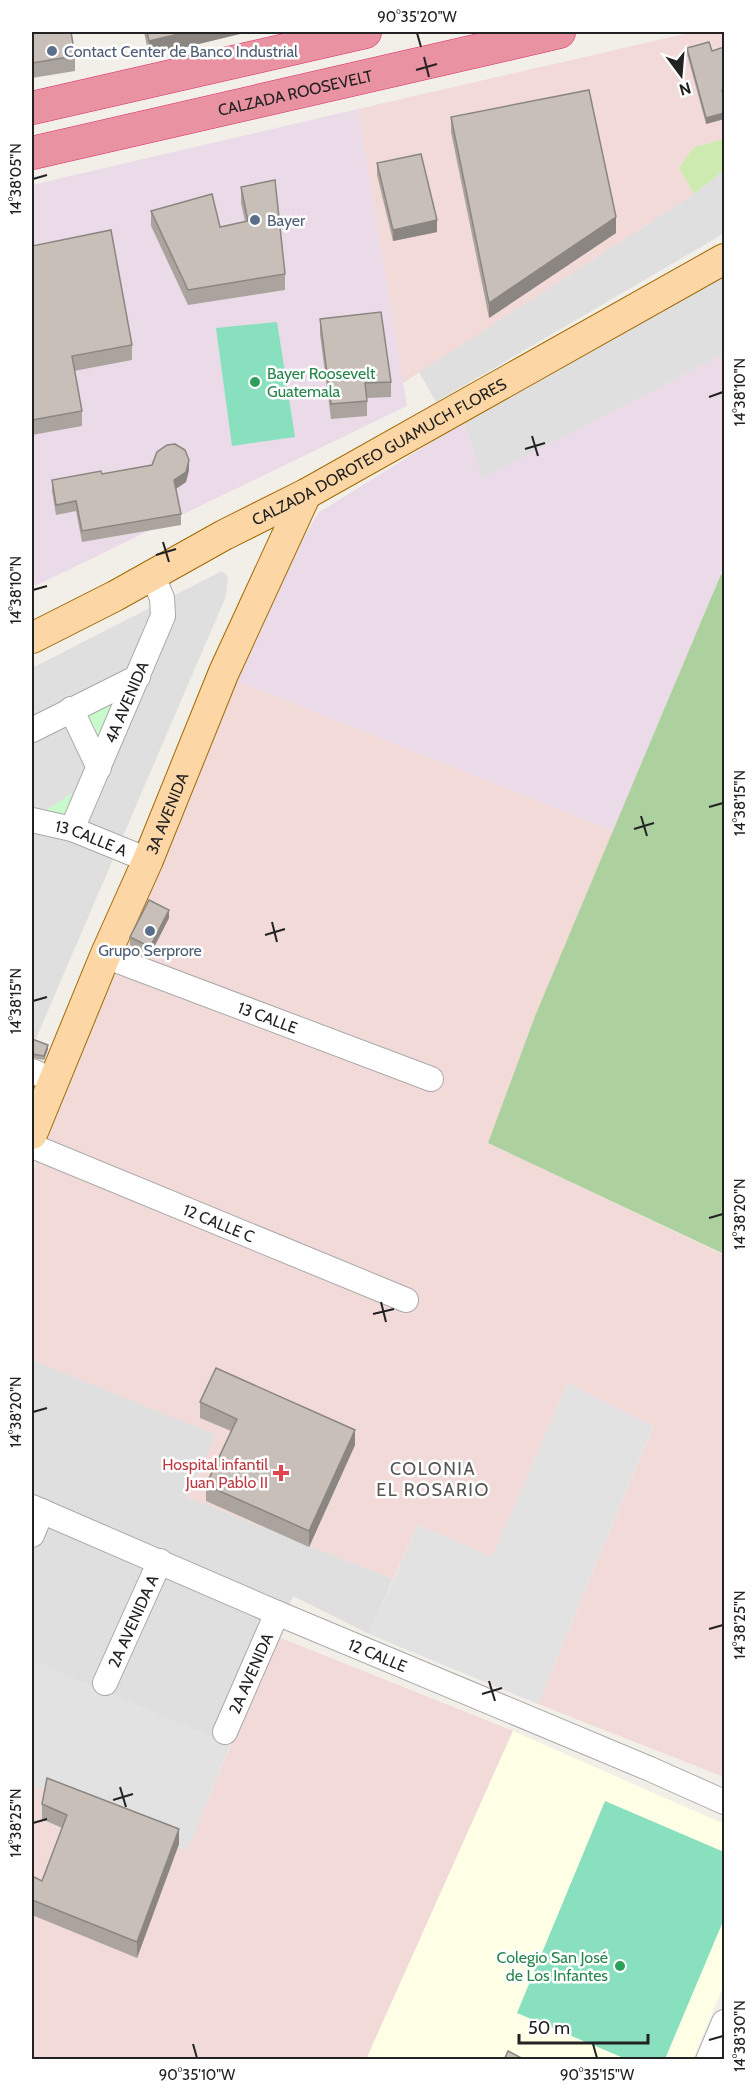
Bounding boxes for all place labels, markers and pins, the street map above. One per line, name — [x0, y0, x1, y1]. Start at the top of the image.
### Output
place label: Contact Center de Banco Industrial — [64, 42, 298, 61]
marker: Contact Center de Banco Industrial — [45, 44, 59, 58]
place label: Bayer — [267, 211, 306, 230]
marker: Bayer — [248, 213, 262, 227]
place label: Bayer Roosevelt Guatemala — [267, 364, 376, 401]
marker: Bayer Roosevelt Guatemala — [248, 375, 262, 389]
marker: Grupo Serprore — [143, 924, 157, 938]
place label: Grupo Serprore — [98, 941, 202, 960]
place label: Hospital infantil Juan Pablo II — [162, 1455, 268, 1492]
marker: Hospital infantil Juan Pablo II — [272, 1464, 290, 1482]
place label: Colegio San José de Los Infantes — [497, 1948, 608, 1985]
marker: Colegio San José de Los Infantes — [613, 1959, 627, 1973]

